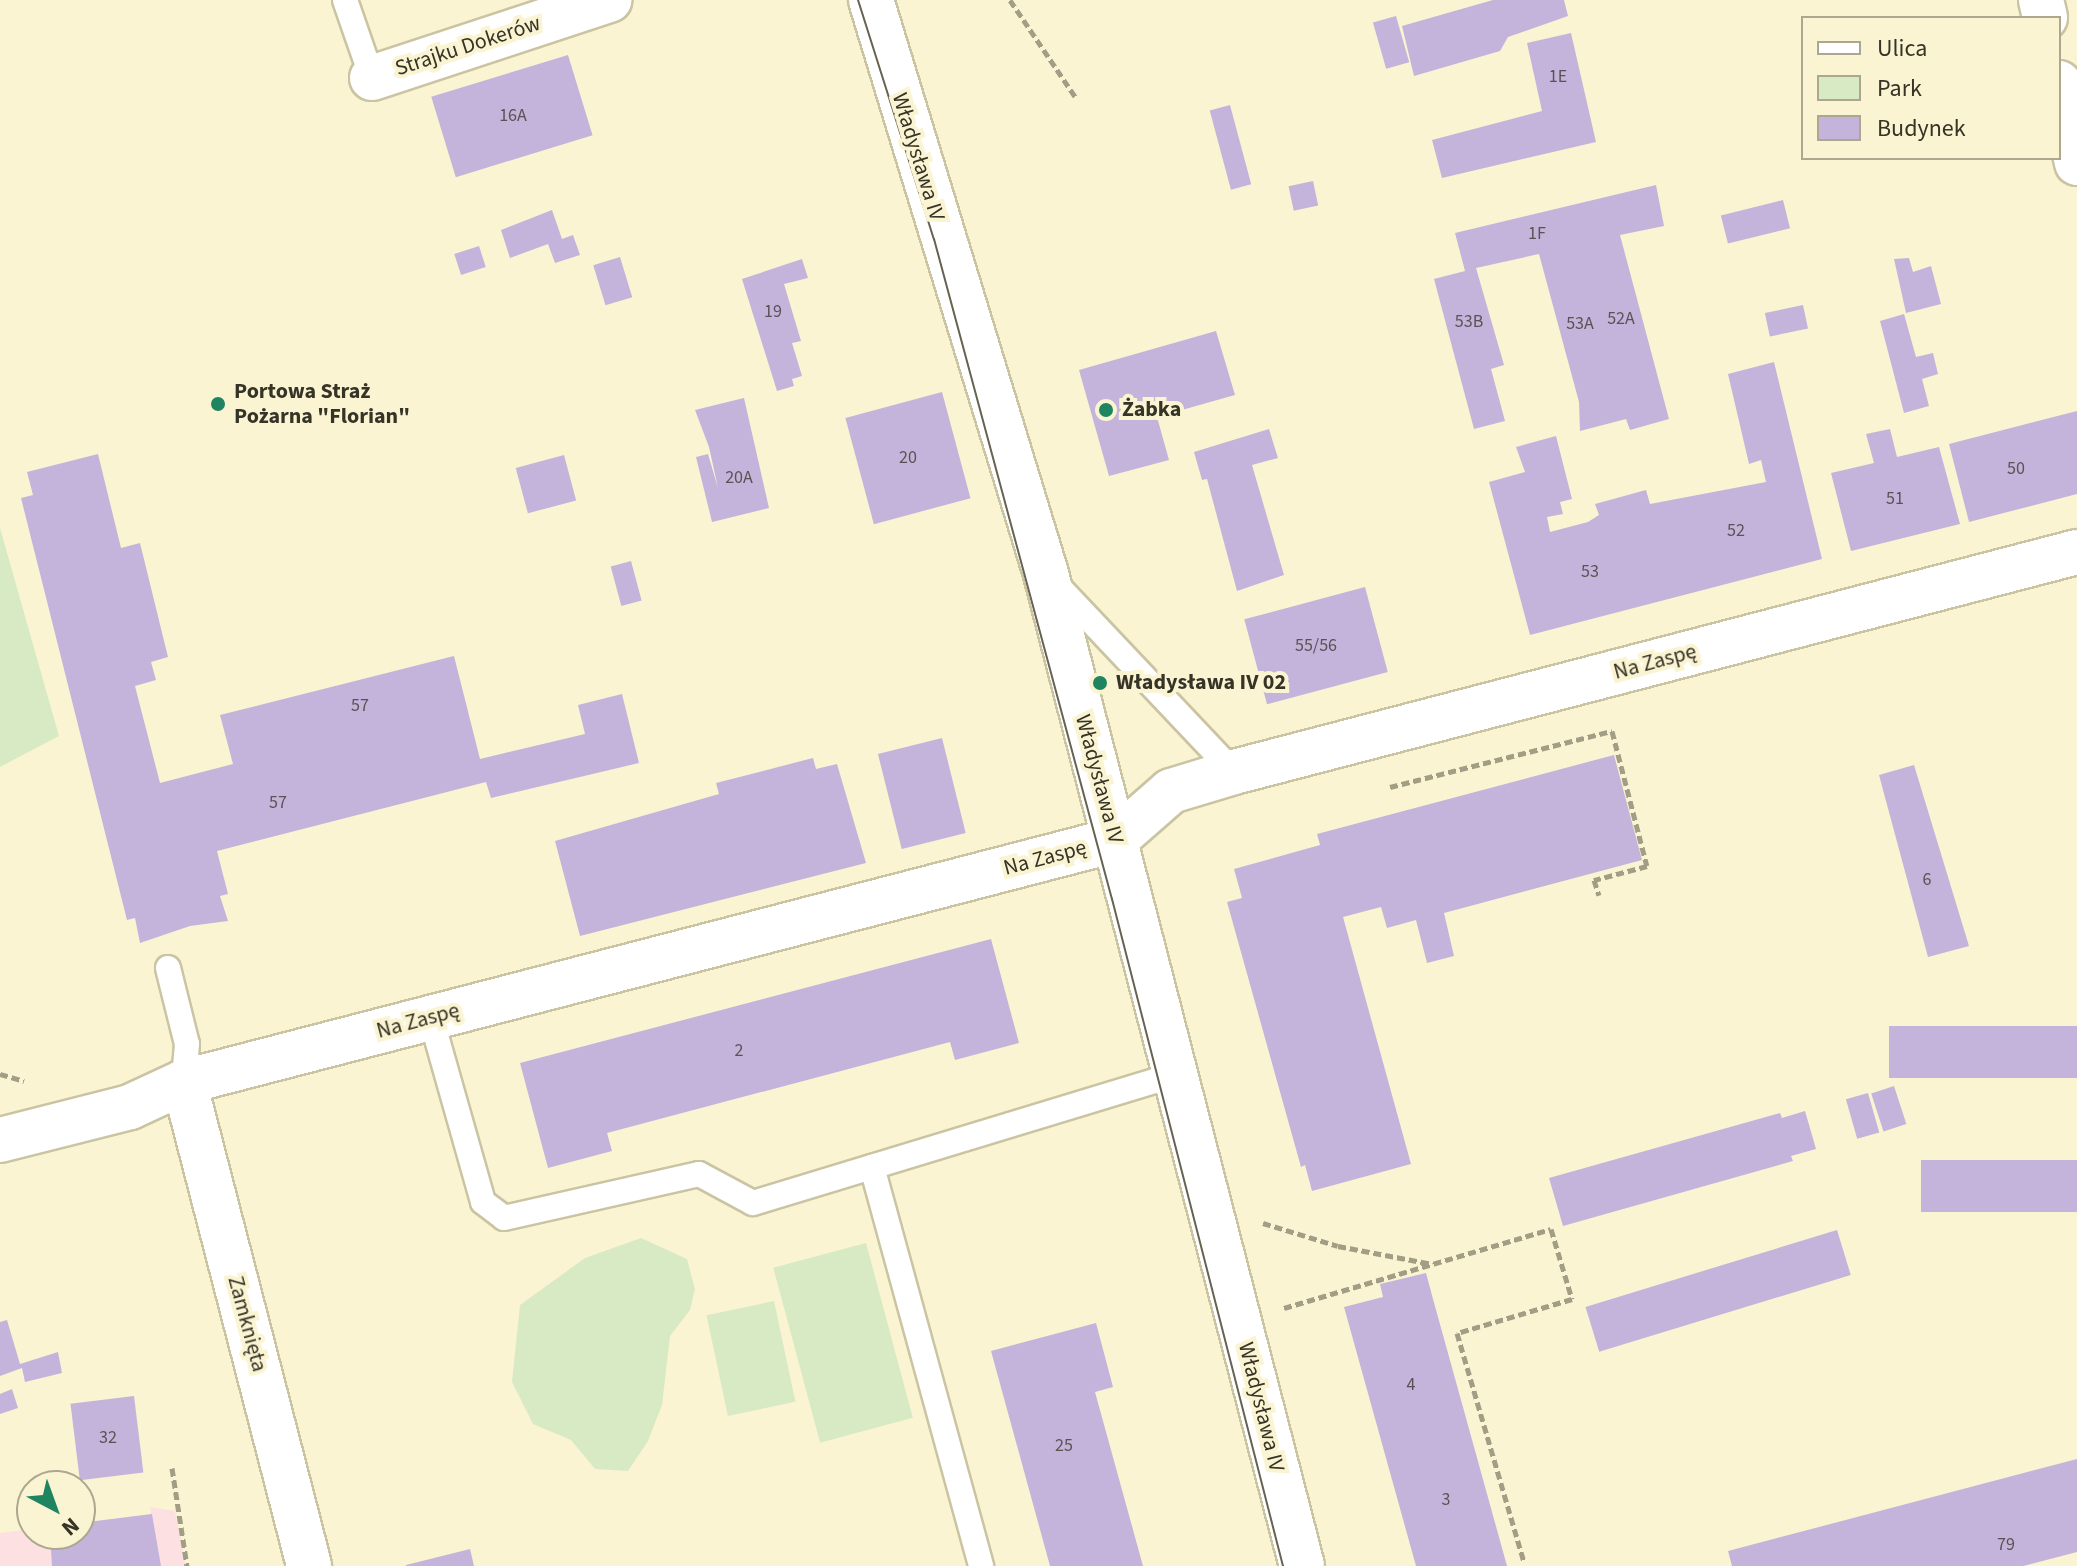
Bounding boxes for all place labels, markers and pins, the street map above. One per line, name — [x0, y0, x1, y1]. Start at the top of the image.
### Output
place label: Portowa Straż Pożarna "Florian" — [234, 378, 410, 430]
marker: Portowa Straż Pożarna "Florian" — [209, 395, 227, 413]
place label: Żabka — [1122, 397, 1181, 423]
marker: Żabka — [1097, 401, 1115, 419]
place label: Władysława IV 02 — [1116, 670, 1286, 696]
marker: Władysława IV 02 — [1091, 674, 1109, 692]

